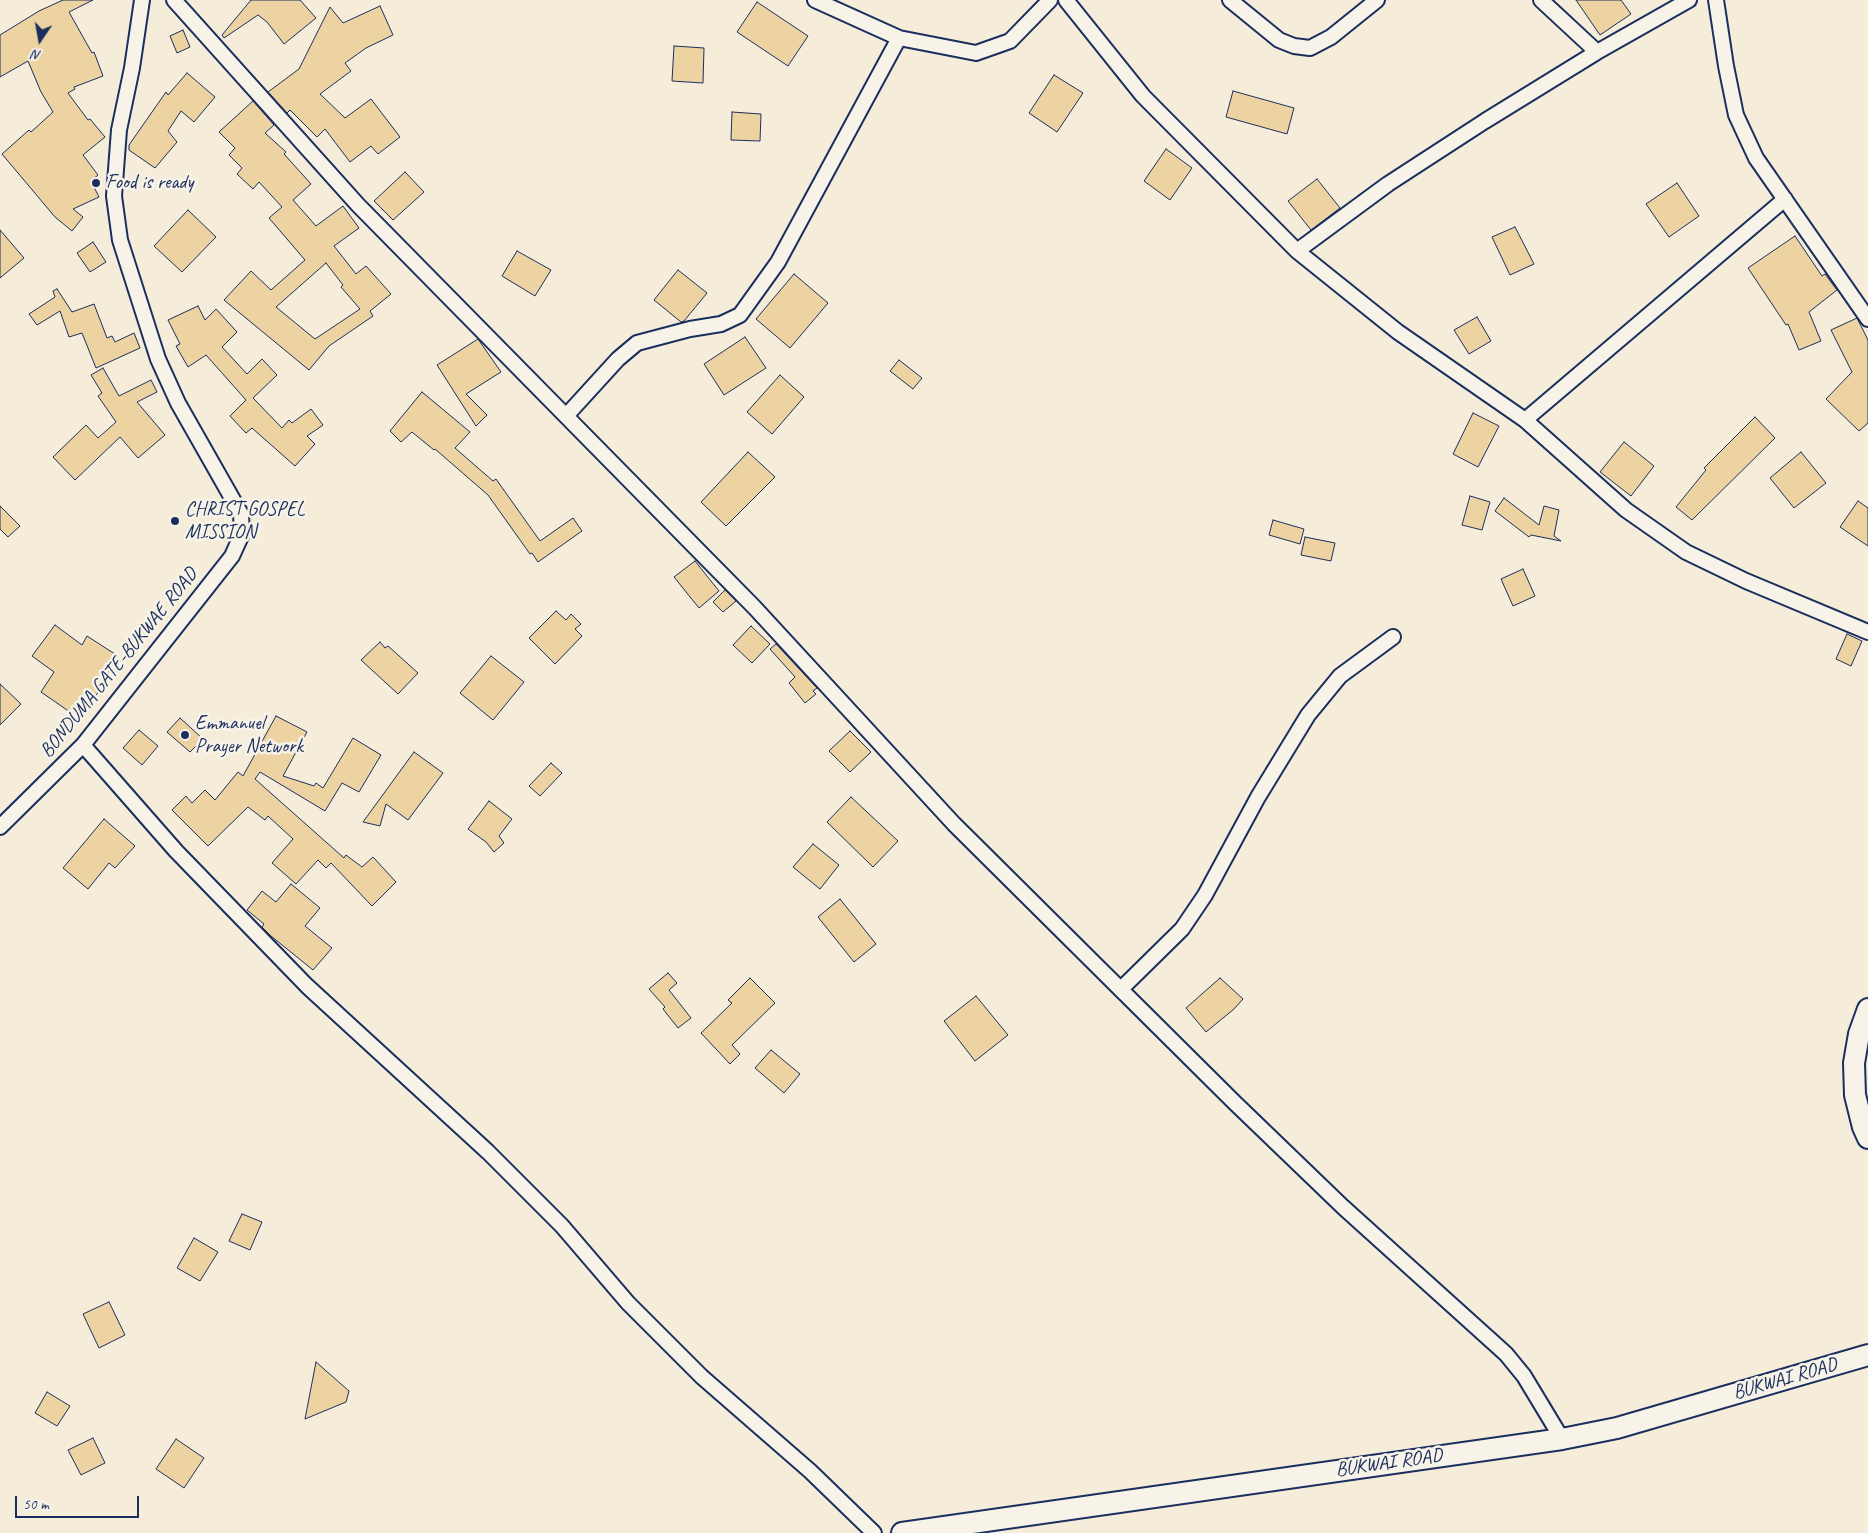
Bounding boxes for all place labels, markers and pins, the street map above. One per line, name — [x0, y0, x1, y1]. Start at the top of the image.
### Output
place label: Food is ready — [106, 171, 193, 195]
marker: Food is ready — [90, 177, 102, 189]
place label: CHRIST GOSPEL MISSION — [185, 498, 304, 545]
marker: CHRIST GOSPEL MISSION — [169, 515, 181, 527]
place label: Emmanuel Prayer Network — [195, 712, 303, 759]
marker: Emmanuel Prayer Network — [179, 729, 191, 741]

